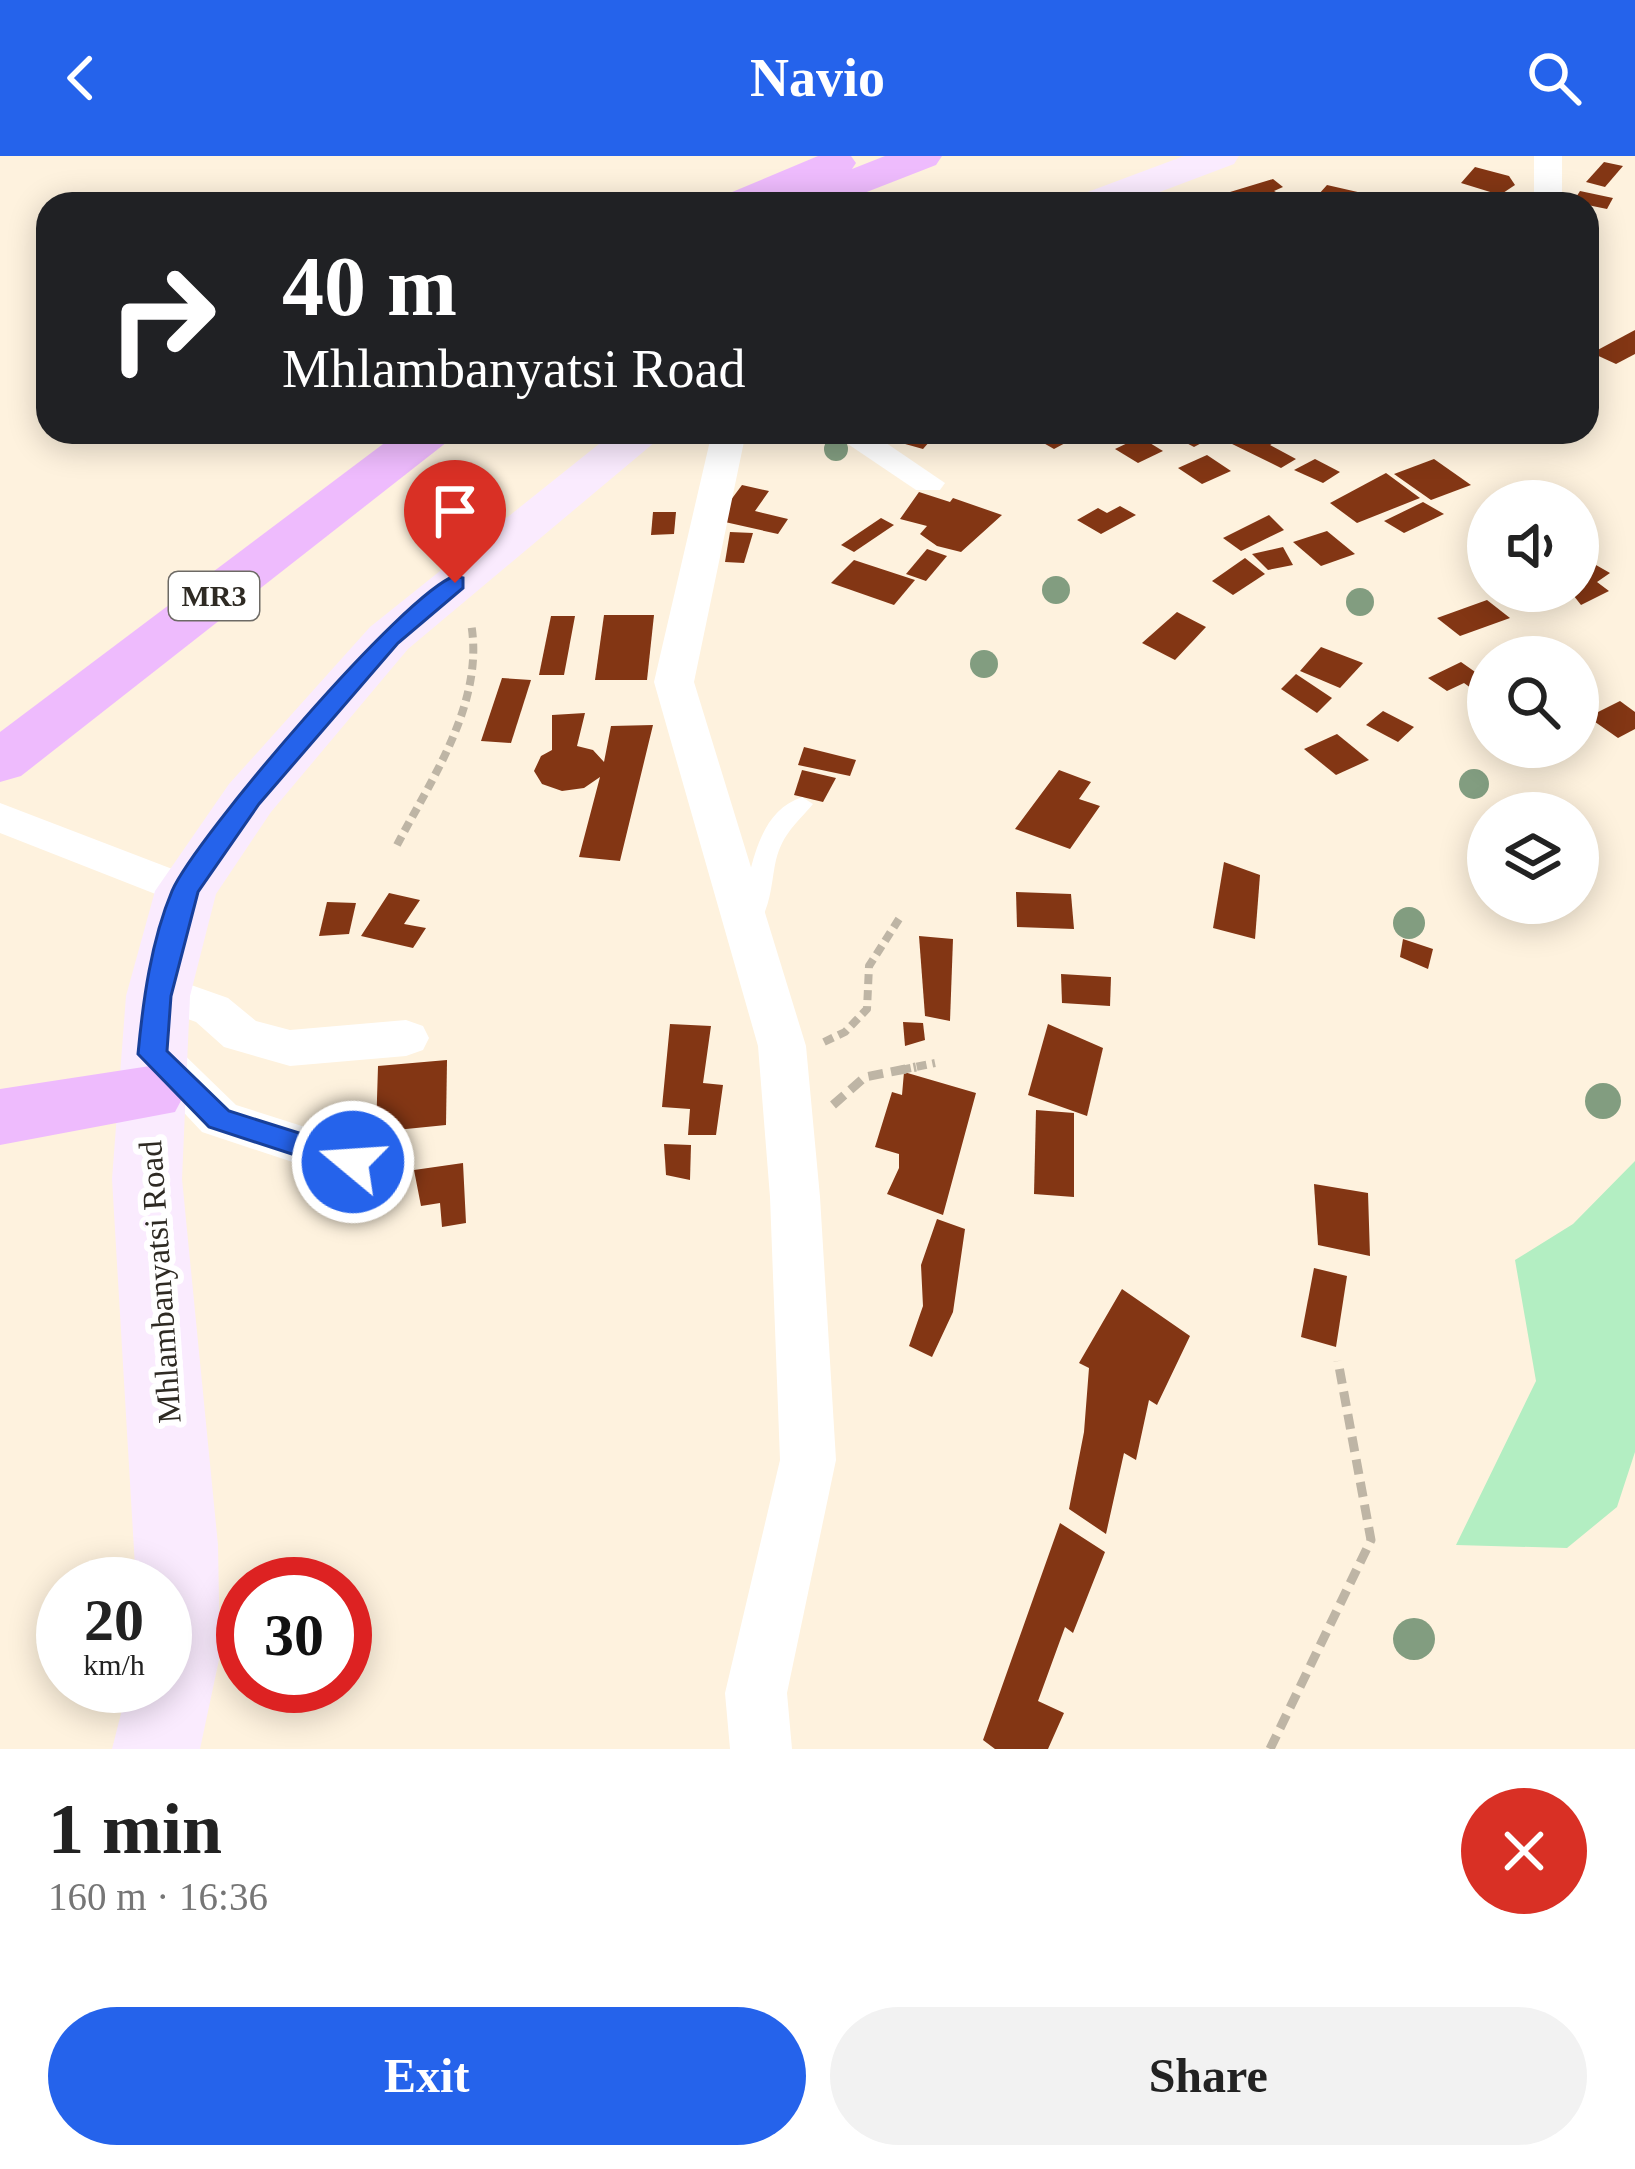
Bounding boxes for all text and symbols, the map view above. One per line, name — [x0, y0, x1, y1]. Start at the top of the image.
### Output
icon: back — [48, 45, 114, 111]
icon: search — [1521, 45, 1587, 111]
text: Navio — [750, 48, 885, 108]
icon: right — [84, 240, 240, 396]
text: 40 m — [282, 240, 457, 333]
text: Mhlambanyatsi Road — [282, 339, 745, 399]
pin — [404, 460, 506, 583]
icon: arrive — [422, 478, 488, 544]
map controls — [1467, 480, 1599, 924]
button: sound — [1467, 480, 1599, 612]
road number: MR3 — [169, 572, 259, 620]
button: search — [1467, 636, 1599, 768]
button: layers — [1467, 792, 1599, 924]
position arrow — [290, 1099, 416, 1225]
street label: Mhlambanyatsi Road — [132, 1139, 188, 1424]
speed limit sign: 30 — [216, 1557, 372, 1713]
text: 20 — [84, 1587, 144, 1653]
text: km/h — [83, 1648, 145, 1681]
button: close — [1461, 1788, 1587, 1914]
text: 1 min — [48, 1789, 222, 1869]
text: 160 m · 16:36 — [48, 1875, 268, 1918]
button: Exit — [48, 2007, 806, 2145]
button: Share — [830, 2007, 1587, 2145]

